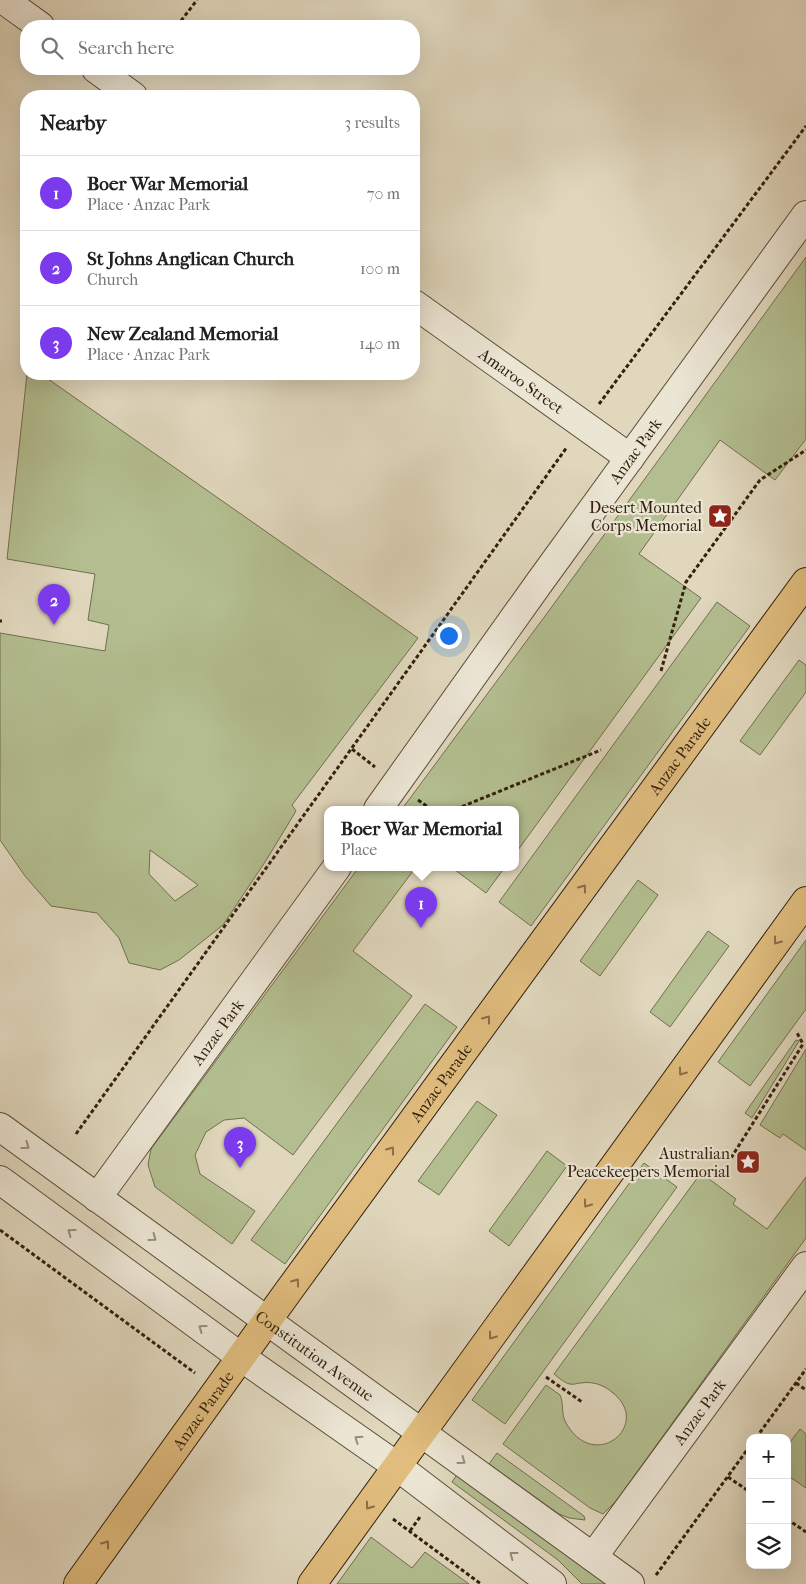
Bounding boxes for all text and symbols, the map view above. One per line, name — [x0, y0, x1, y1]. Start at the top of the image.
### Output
search box — [20, 20, 420, 75]
icon: search — [38, 34, 66, 62]
text: Search here — [78, 37, 174, 59]
text: Nearby — [40, 111, 106, 135]
text: 3 results — [344, 113, 400, 132]
text: Boer War Memorial — [87, 173, 248, 195]
text: 1 — [53, 184, 59, 203]
text: 70 m — [367, 184, 400, 203]
text: Place · Anzac Park — [87, 195, 210, 214]
text: St Johns Anglican Church — [87, 248, 294, 270]
text: 2 — [52, 259, 60, 278]
text: 100 m — [360, 259, 400, 278]
text: Church — [87, 270, 138, 289]
text: New Zealand Memorial — [87, 323, 279, 345]
text: 3 — [53, 334, 59, 353]
text: 140 m — [359, 334, 400, 353]
street label: Amaroo Street — [474, 344, 568, 418]
text: Place · Anzac Park — [87, 345, 210, 364]
street label: Anzac Park — [605, 414, 666, 488]
place label: Desert Mounted Corps Memorial — [589, 498, 703, 535]
place icon: Desert Mounted Corps Memorial — [707, 503, 733, 529]
pin: 2 — [38, 584, 70, 625]
your location — [436, 623, 462, 649]
street label: Anzac Parade — [644, 713, 715, 799]
popup — [324, 806, 519, 871]
text: Boer War Memorial — [341, 818, 502, 840]
text: Place — [341, 840, 377, 859]
one-way arrow — [577, 884, 586, 894]
pin: 1 — [405, 887, 437, 928]
one-way arrow — [774, 935, 784, 944]
street label: Anzac Park — [187, 995, 248, 1070]
one-way arrow — [481, 1015, 490, 1025]
street label: Anzac Parade — [406, 1040, 476, 1126]
one-way arrow — [679, 1066, 688, 1076]
pin: 3 — [224, 1127, 256, 1168]
one-way arrow — [20, 1140, 30, 1149]
place label: Australian Peacekeepers Memorial — [567, 1144, 731, 1181]
one-way arrow — [386, 1147, 394, 1156]
place icon: Australian Peacekeepers Memorial — [735, 1149, 761, 1175]
one-way arrow — [584, 1198, 593, 1208]
one-way arrow — [67, 1229, 77, 1238]
one-way arrow — [147, 1232, 157, 1241]
one-way arrow — [290, 1278, 299, 1288]
street label: Constitution Avenue — [252, 1306, 378, 1405]
one-way arrow — [199, 1326, 208, 1334]
one-way arrow — [489, 1330, 498, 1340]
street label: Anzac Parade — [168, 1367, 238, 1454]
street label: Anzac Park — [669, 1375, 730, 1449]
map controls — [746, 1434, 791, 1569]
button: + — [746, 1434, 791, 1479]
one-way arrow — [354, 1436, 364, 1445]
one-way arrow — [456, 1455, 466, 1464]
button: − — [746, 1479, 791, 1524]
one-way arrow — [367, 1500, 375, 1509]
button: layers — [746, 1524, 791, 1569]
one-way arrow — [101, 1541, 109, 1550]
one-way arrow — [510, 1552, 519, 1560]

